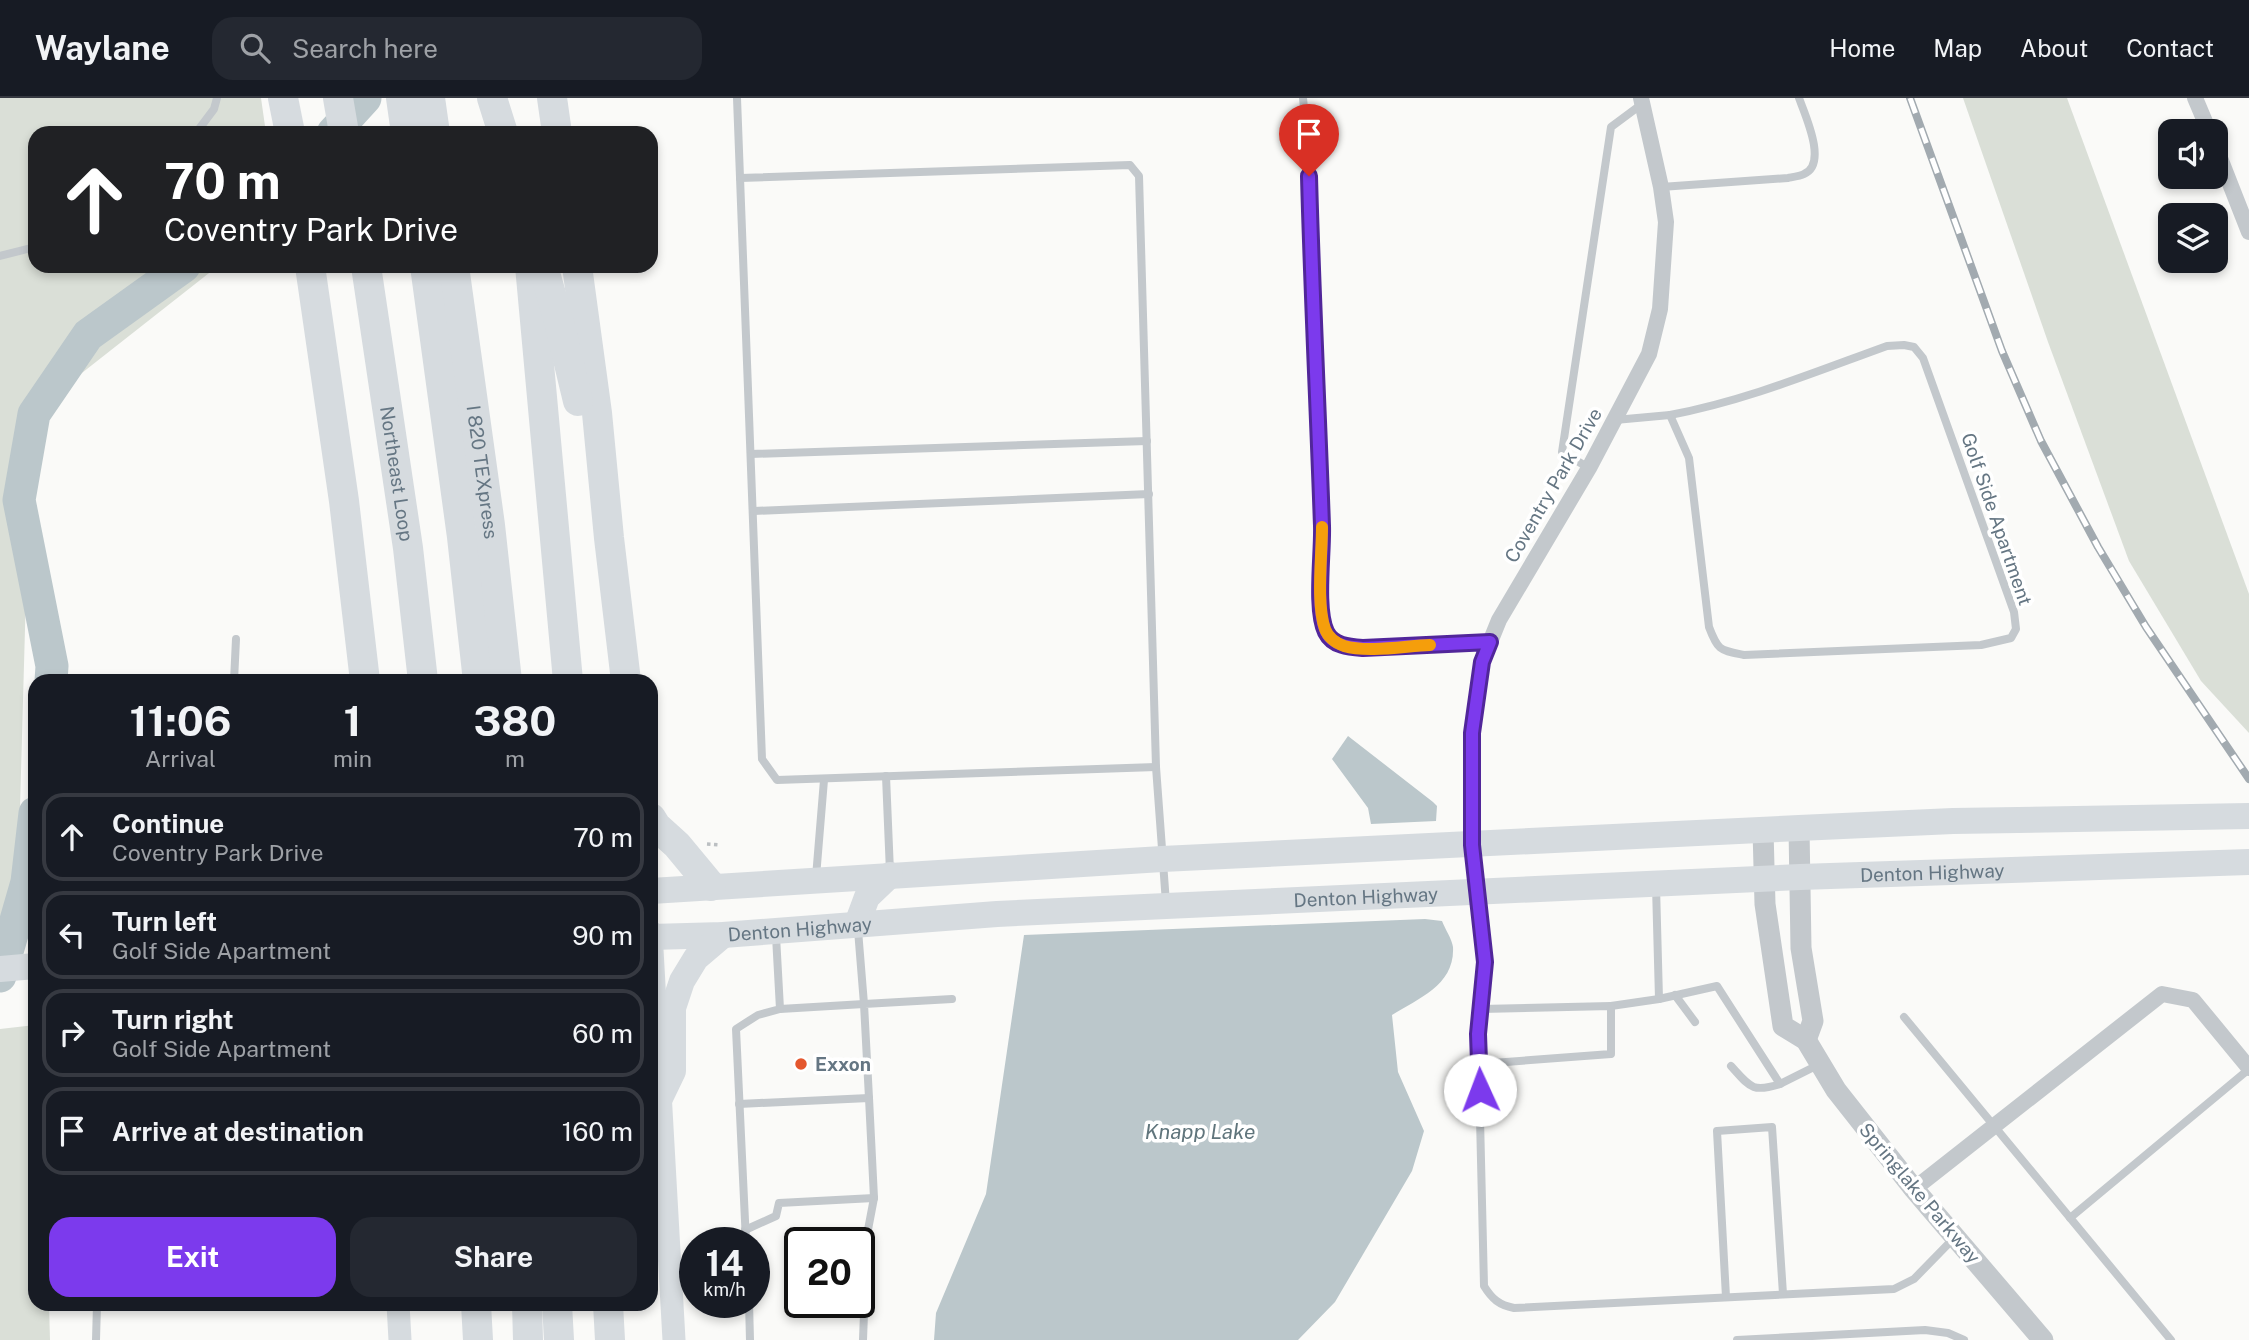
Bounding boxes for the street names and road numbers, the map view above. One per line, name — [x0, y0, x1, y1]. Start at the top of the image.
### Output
street label: I 820 TEXpress — [462, 404, 502, 540]
street label: Coventry Park Drive — [1500, 404, 1606, 566]
street label: Northeast Loop — [376, 405, 418, 543]
street label: Golf Side Apartment — [1957, 430, 2037, 608]
street label: Denton Highway — [1860, 859, 2005, 886]
street label: Denton Highway — [1293, 883, 1439, 911]
street label: Denton Highway — [727, 913, 873, 946]
street label: Springlake Parkway — [1855, 1118, 1985, 1268]

